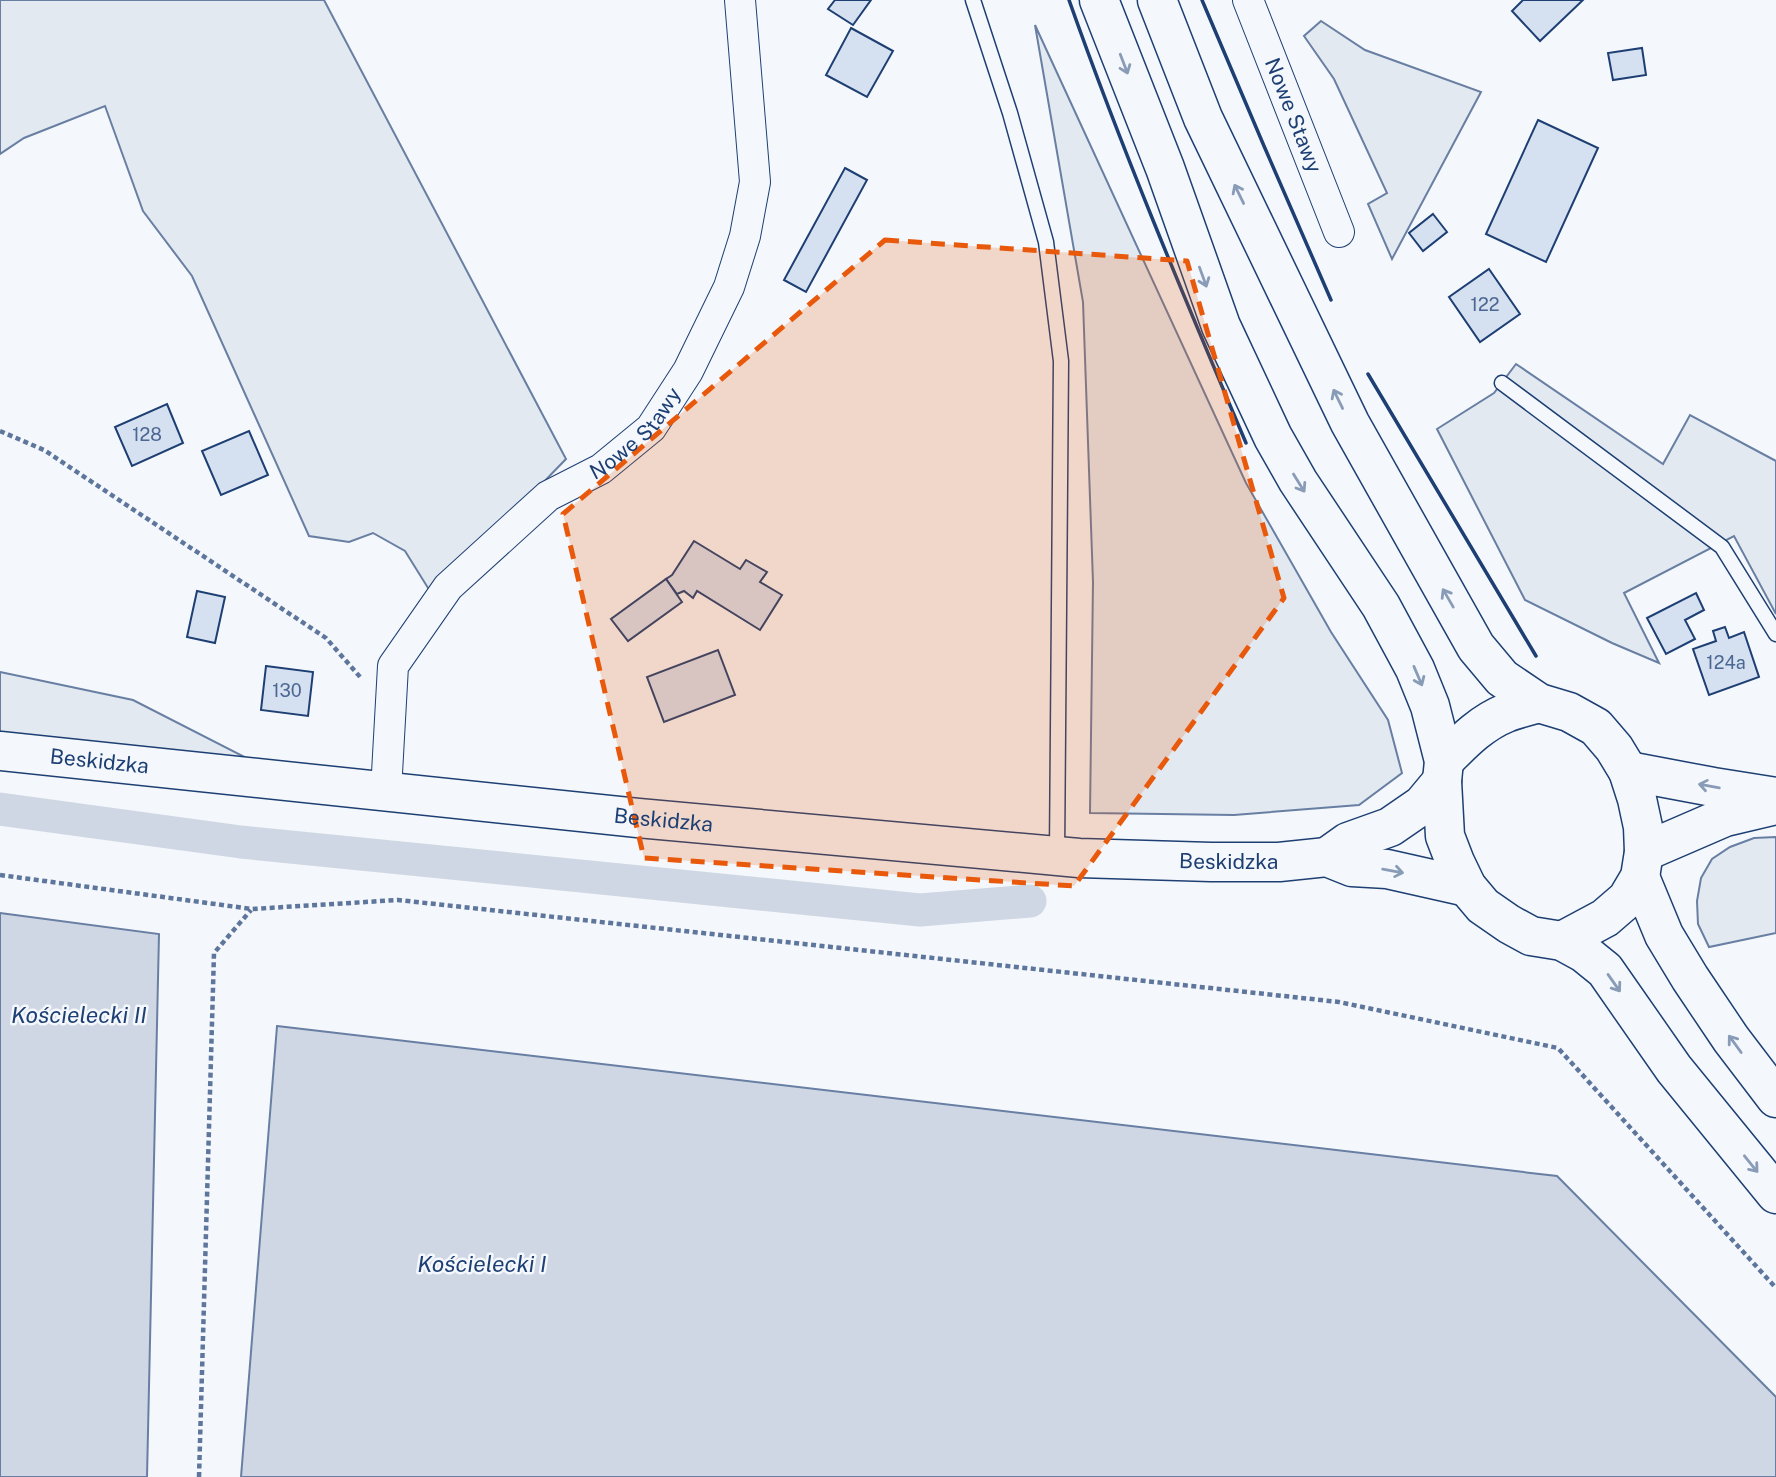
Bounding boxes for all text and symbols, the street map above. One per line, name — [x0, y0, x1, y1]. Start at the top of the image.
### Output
one-way arrow — [1118, 52, 1131, 74]
street label: Nowe Stawy — [1260, 54, 1328, 176]
one-way arrow — [1232, 184, 1245, 205]
one-way arrow — [1198, 265, 1211, 287]
house number: 122 — [1471, 294, 1499, 315]
street label: Nowe Stawy — [585, 382, 686, 485]
one-way arrow — [1330, 389, 1344, 410]
house number: 128 — [132, 424, 162, 445]
one-way arrow — [1293, 472, 1307, 492]
one-way arrow — [1441, 588, 1455, 608]
house number: 124a — [1706, 652, 1746, 673]
one-way arrow — [1412, 665, 1425, 687]
house number: 130 — [272, 680, 302, 701]
street label: Beskidzka — [49, 743, 150, 779]
one-way arrow — [1698, 779, 1721, 792]
street label: Beskidzka — [613, 803, 714, 837]
street label: Beskidzka — [1179, 848, 1278, 874]
one-way arrow — [1381, 865, 1404, 878]
one-way arrow — [1607, 973, 1621, 992]
water label: Kościelecki II — [11, 1001, 147, 1028]
one-way arrow — [1728, 1035, 1742, 1054]
one-way arrow — [1743, 1154, 1759, 1172]
water label: Kościelecki I — [417, 1250, 547, 1277]

